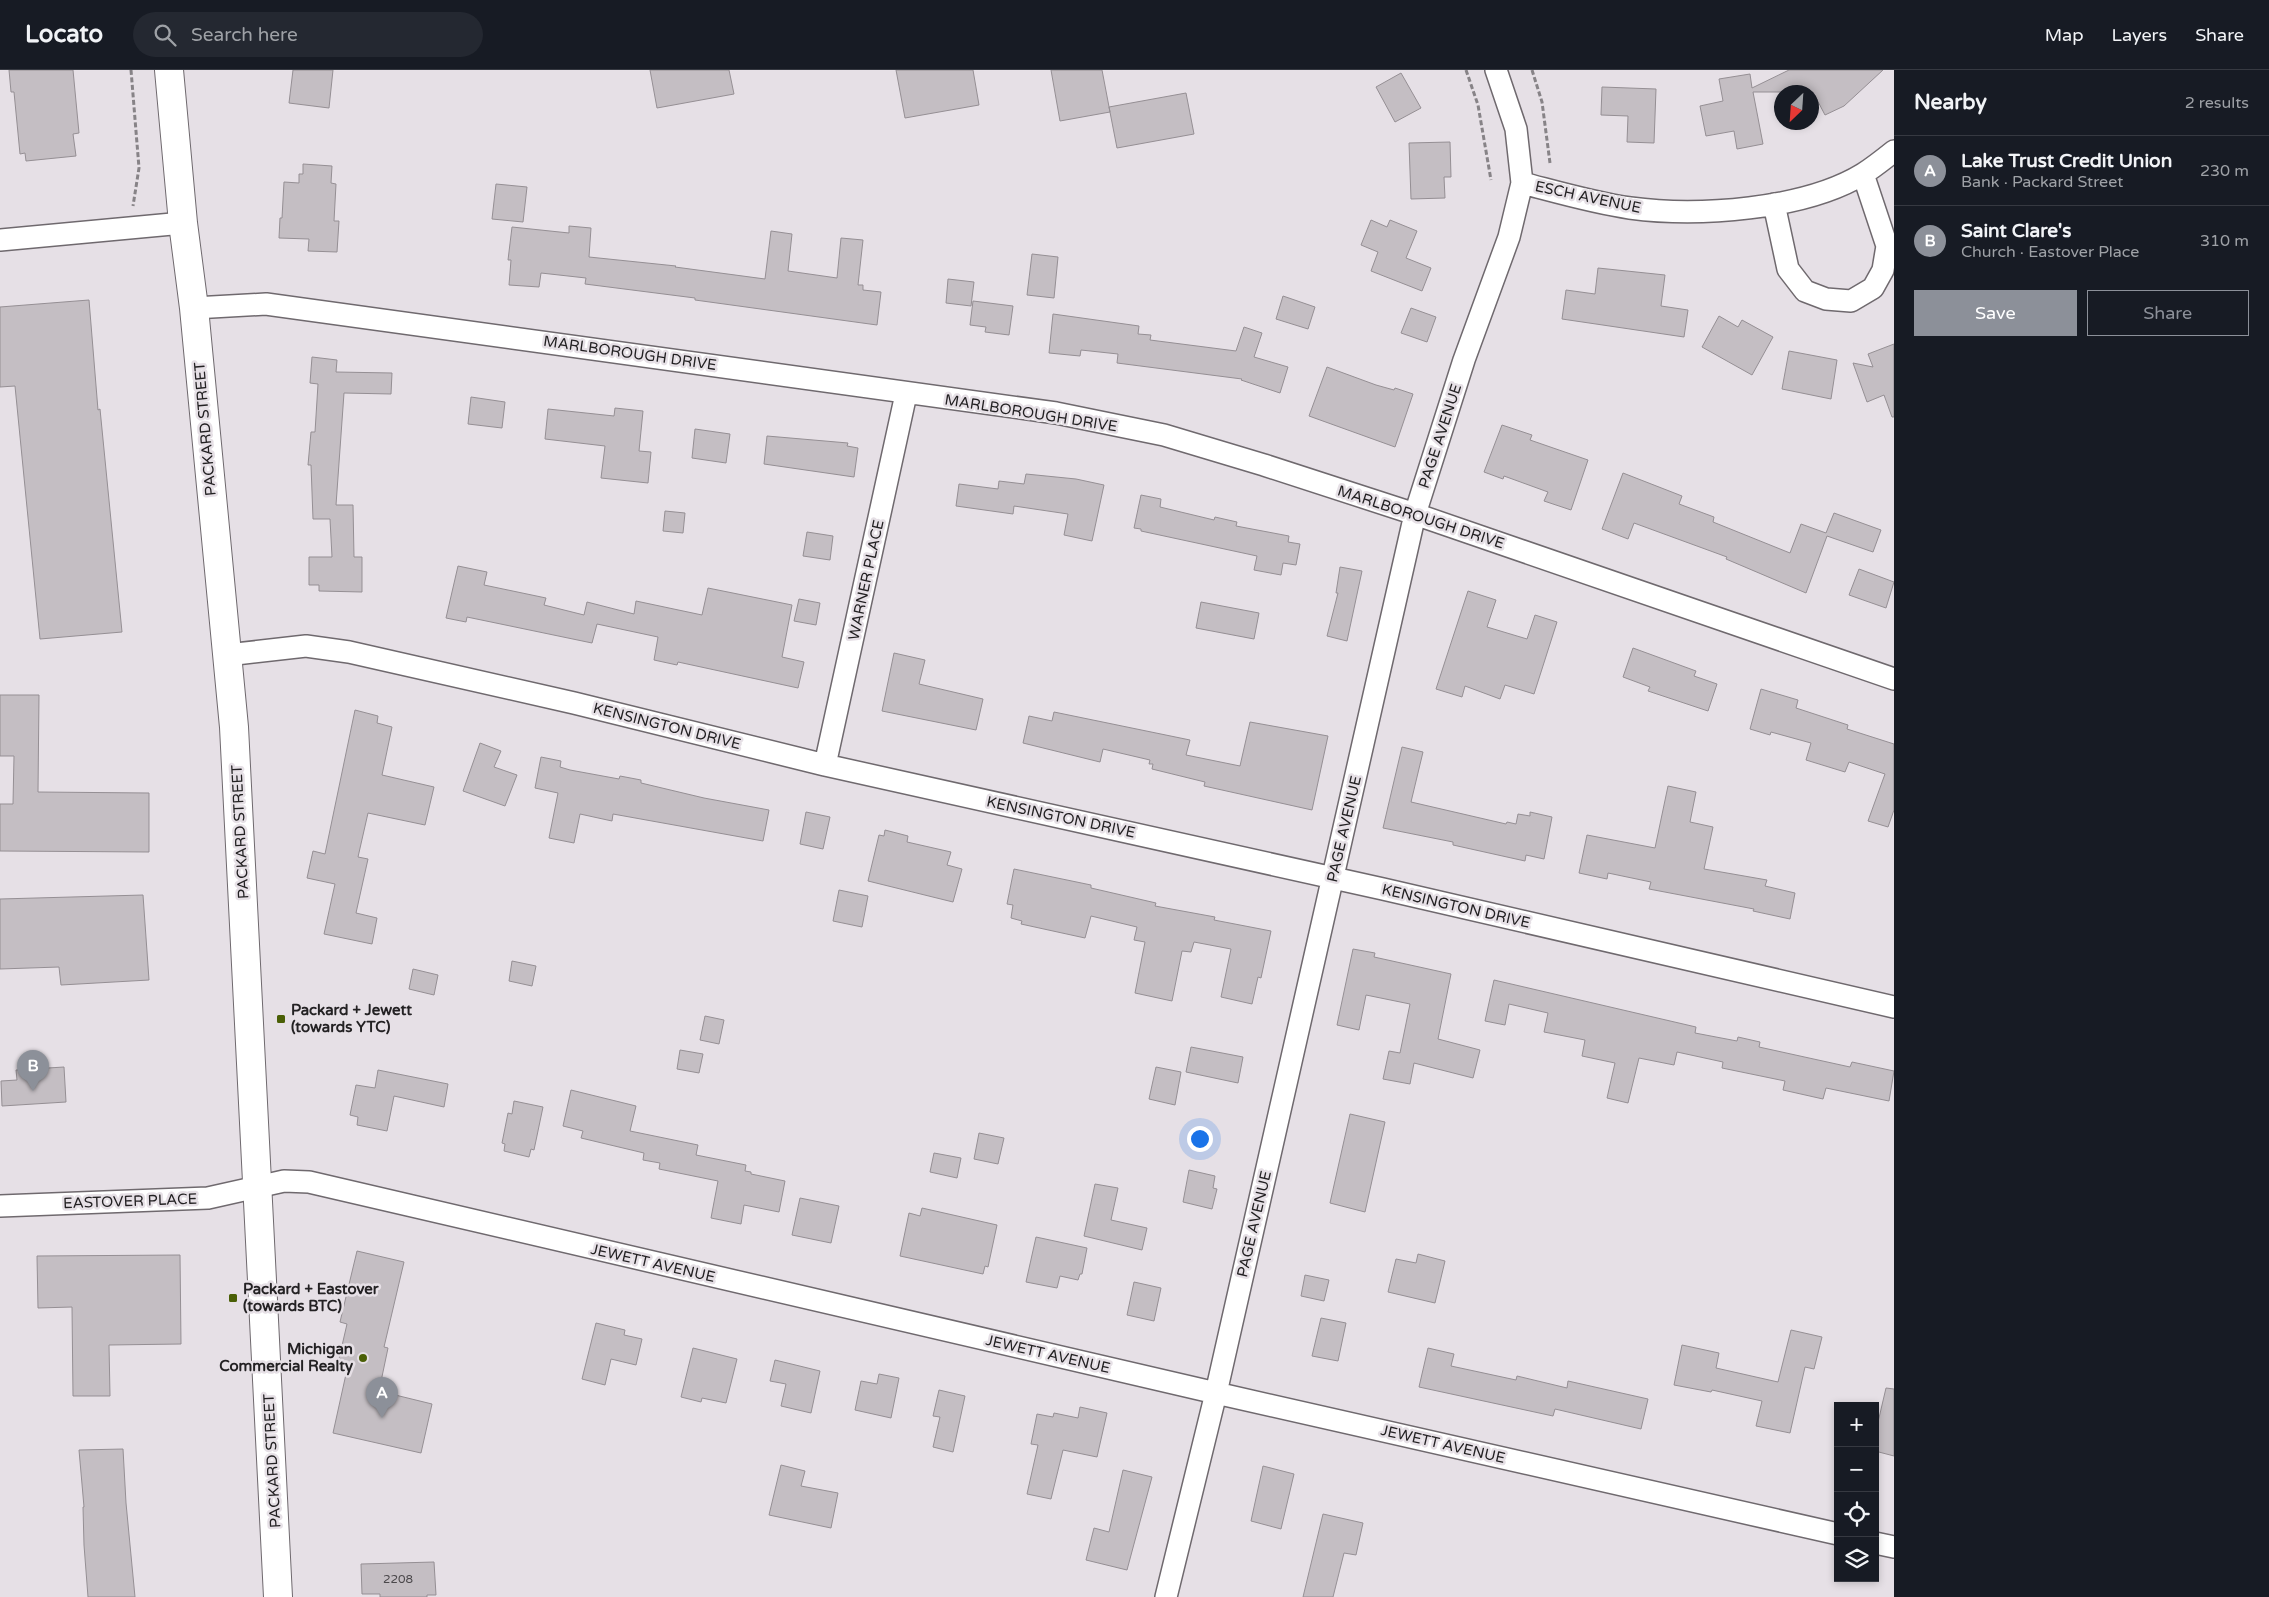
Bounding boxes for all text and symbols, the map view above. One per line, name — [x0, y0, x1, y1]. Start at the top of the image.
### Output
search box — [133, 12, 483, 57]
text: Locato — [25, 20, 103, 49]
icon: search — [151, 21, 179, 49]
text: Search here — [191, 24, 298, 46]
text: Map — [2045, 24, 2084, 46]
text: Layers — [2112, 24, 2167, 46]
text: Share — [2195, 24, 2244, 46]
north arrow — [1774, 85, 1819, 130]
text: Nearby — [1914, 90, 1987, 115]
text: 2 results — [2185, 93, 2249, 113]
text: Lake Trust Credit Union — [1961, 150, 2172, 172]
text: A — [1924, 161, 1936, 181]
text: 230 m — [2200, 161, 2249, 181]
text: Bank · Packard Street — [1961, 172, 2123, 192]
street label: ESCH AVENUE — [1533, 177, 1643, 217]
text: Saint Clare's — [1961, 220, 2071, 242]
text: B — [1924, 231, 1936, 251]
text: 310 m — [2200, 231, 2249, 251]
text: Church · Eastover Place — [1961, 242, 2139, 262]
button: Save — [1914, 290, 2077, 336]
button: Share — [2087, 290, 2249, 336]
street label: MARLBOROUGH DRIVE — [542, 332, 718, 374]
street label: PACKARD STREET — [190, 361, 220, 497]
street label: PAGE AVENUE — [1415, 382, 1465, 490]
street label: MARLBOROUGH DRIVE — [943, 390, 1119, 436]
street label: MARLBOROUGH DRIVE — [1335, 481, 1507, 553]
street label: WARNER PLACE — [844, 518, 888, 642]
street label: KENSINGTON DRIVE — [591, 699, 743, 753]
street label: PACKARD STREET — [227, 764, 253, 900]
street label: PAGE AVENUE — [1323, 774, 1365, 884]
street label: KENSINGTON DRIVE — [985, 792, 1137, 842]
street label: KENSINGTON DRIVE — [1380, 880, 1532, 932]
place label: Packard + Jewett (towards YTC) — [291, 1001, 412, 1036]
marker: Packard + Jewett (towards YTC) — [275, 1013, 287, 1025]
pin: B — [17, 1050, 49, 1091]
your location — [1187, 1126, 1213, 1152]
street label: PAGE AVENUE — [1233, 1169, 1275, 1279]
street label: EASTOVER PLACE — [63, 1190, 197, 1212]
street label: JEWETT AVENUE — [589, 1240, 717, 1286]
place label: Packard + Eastover (towards BTC) — [243, 1280, 379, 1315]
marker: Packard + Eastover (towards BTC) — [227, 1292, 239, 1304]
street label: JEWETT AVENUE — [984, 1331, 1112, 1377]
place label: Michigan Commercial Realty — [219, 1340, 353, 1376]
marker: Michigan Commercial Realty — [357, 1352, 369, 1364]
pin: A — [366, 1377, 398, 1418]
street label: PACKARD STREET — [259, 1393, 285, 1529]
map controls — [1834, 1402, 1879, 1582]
button: + — [1834, 1402, 1879, 1447]
street label: JEWETT AVENUE — [1379, 1421, 1507, 1467]
button: − — [1834, 1447, 1879, 1492]
button: locate — [1834, 1492, 1879, 1537]
button: layers — [1834, 1537, 1879, 1582]
house number: 2208 — [383, 1572, 413, 1586]

